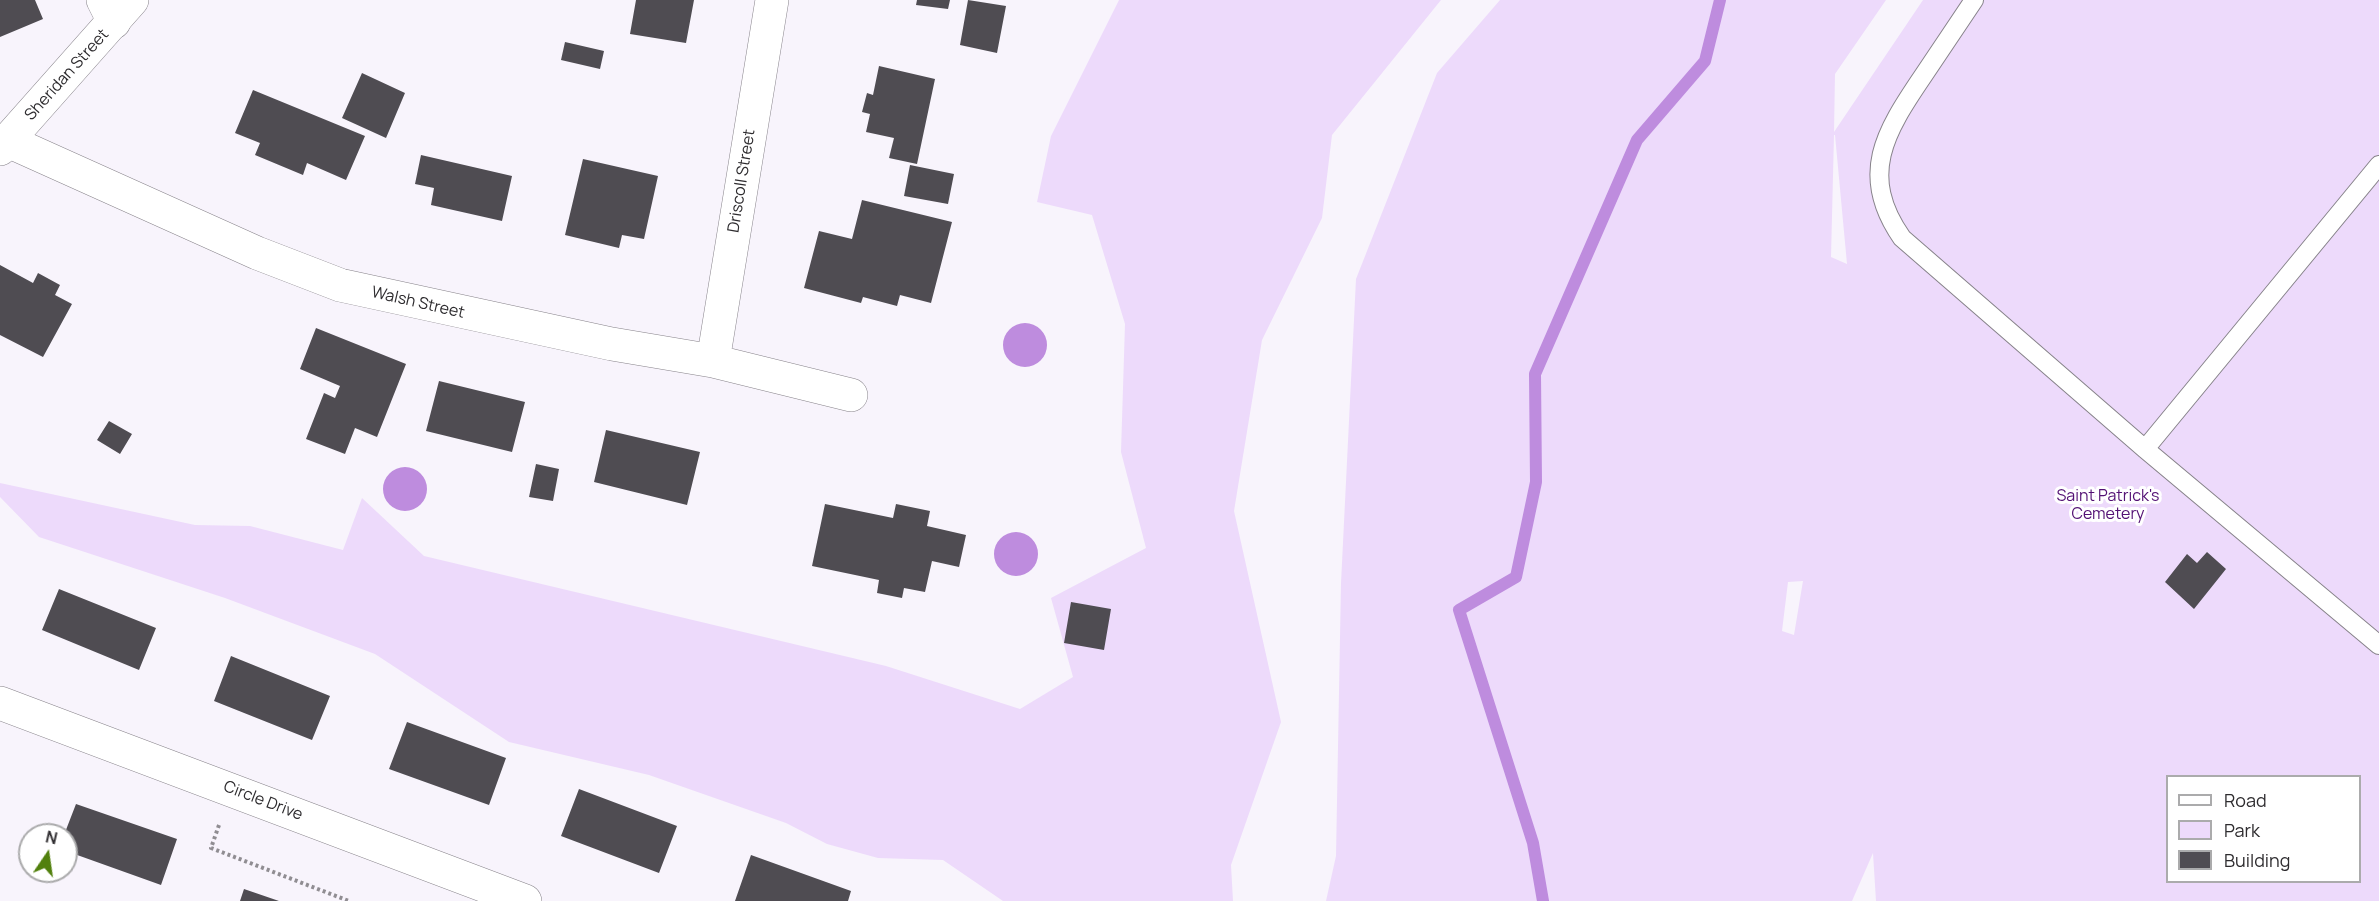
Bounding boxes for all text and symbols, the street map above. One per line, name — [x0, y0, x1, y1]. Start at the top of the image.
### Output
street label: Sheridan Street — [21, 25, 113, 125]
street label: Driscoll Street — [724, 128, 760, 234]
street label: Walsh Street — [370, 283, 466, 323]
park label: Saint Patrick's Cemetery — [2056, 487, 2160, 525]
legend — [2166, 775, 2361, 883]
street label: Circle Drive — [221, 777, 305, 825]
text: Road — [2224, 788, 2267, 812]
text: Park — [2224, 818, 2260, 842]
north arrow — [18, 823, 78, 883]
text: N — [44, 825, 60, 849]
text: Building — [2224, 848, 2290, 872]

